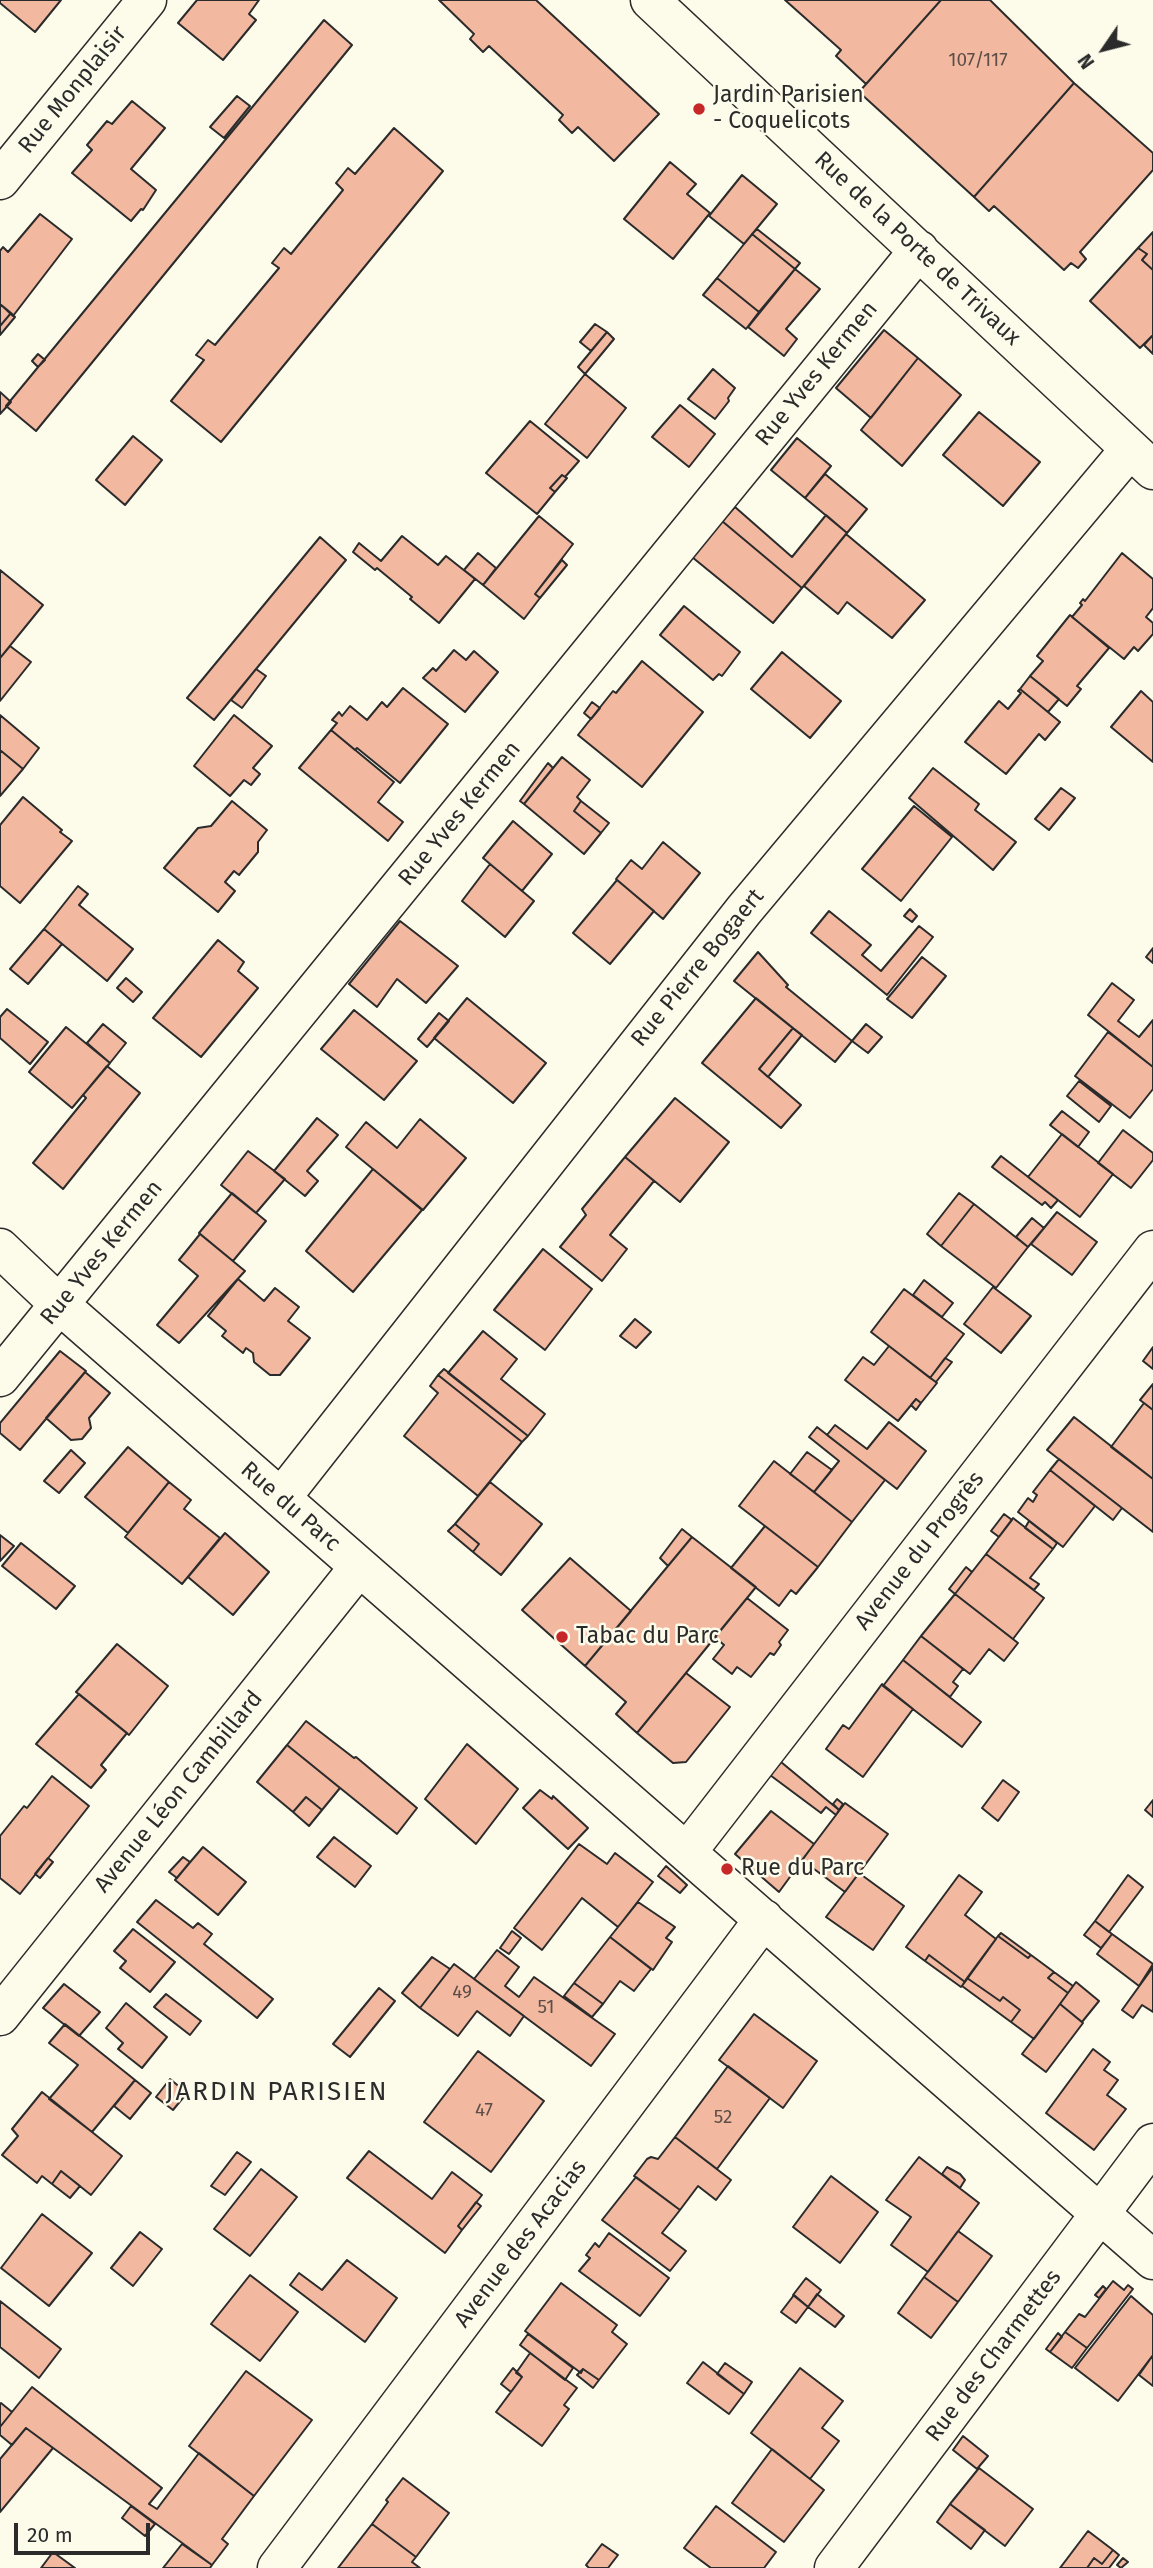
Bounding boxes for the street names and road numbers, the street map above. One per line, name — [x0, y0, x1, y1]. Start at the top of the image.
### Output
street label: Rue Monplaisir — [13, 21, 133, 159]
street label: Rue de la Porte de Trivaux — [808, 146, 1026, 352]
street label: Rue Yves Kermen — [750, 296, 884, 452]
street label: Rue Yves Kermen — [393, 736, 527, 892]
street label: Rue Pierre Bogaert — [626, 883, 770, 1053]
street label: Rue Yves Kermen — [35, 1175, 169, 1331]
street label: Rue du Parc — [235, 1456, 345, 1558]
street label: Avenue du Progrès — [850, 1466, 990, 1636]
street label: Avenue Léon Cambillard — [89, 1686, 269, 1898]
street label: Avenue des Acacias — [449, 2155, 593, 2333]
street label: Rue des Charmettes — [920, 2264, 1068, 2448]

